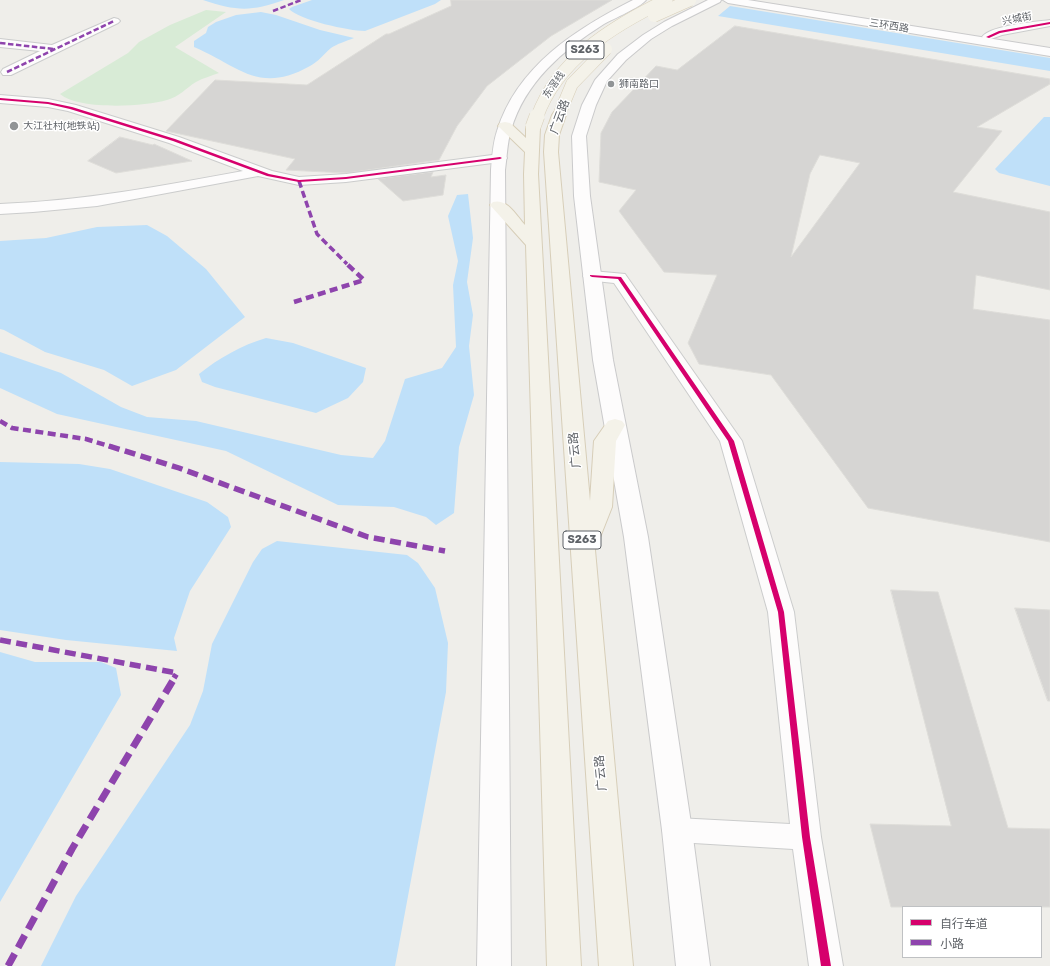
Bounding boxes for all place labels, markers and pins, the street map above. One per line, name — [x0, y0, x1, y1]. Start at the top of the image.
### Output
place label: 狮南路口 — [619, 78, 659, 90]
marker: 狮南路口 — [606, 79, 616, 89]
marker: 大江社村(地铁站) — [8, 120, 20, 132]
place label: 大江社村(地铁站) — [23, 120, 100, 132]

